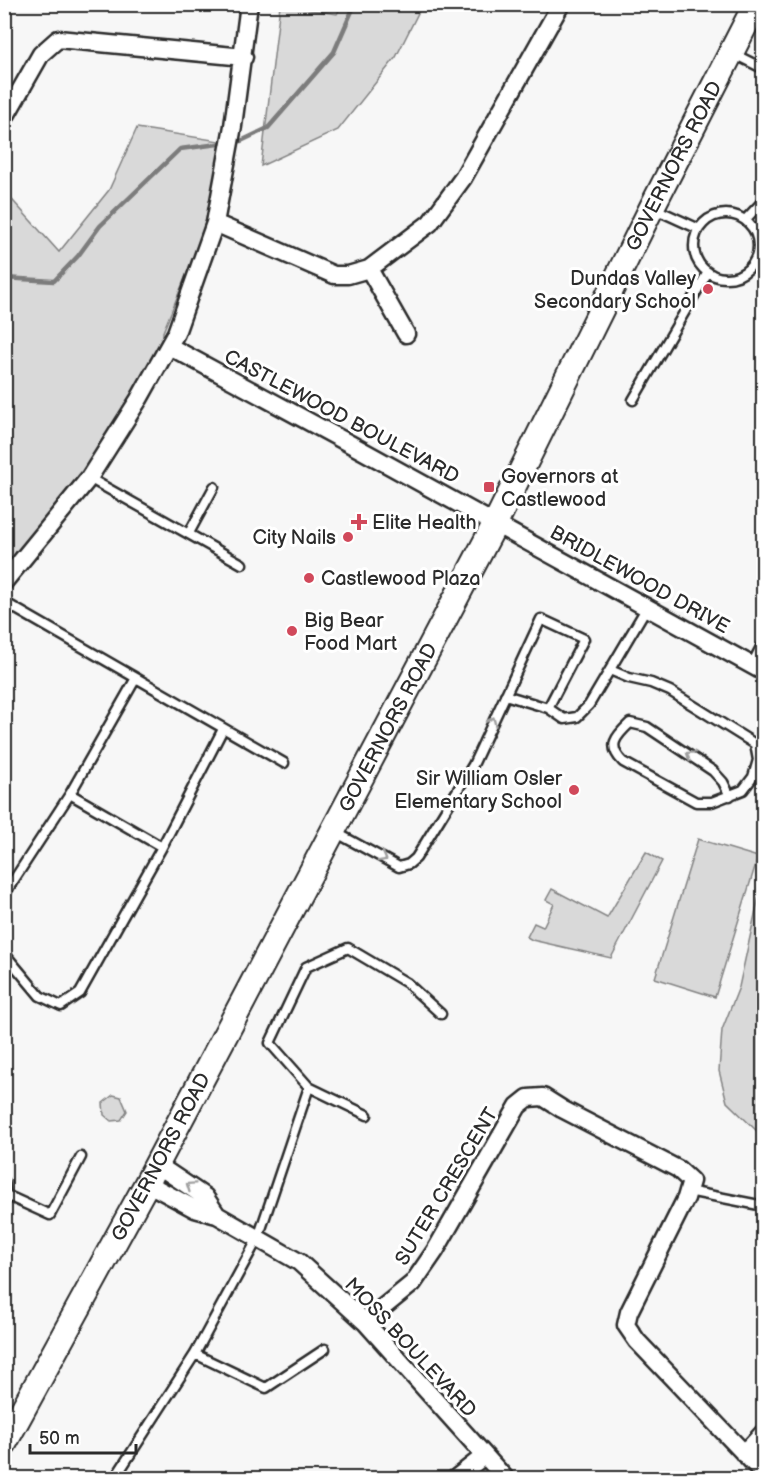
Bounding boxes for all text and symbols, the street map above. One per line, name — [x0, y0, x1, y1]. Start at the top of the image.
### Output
street label: GOVERNORS ROAD — [621, 77, 727, 255]
place label: Dundas Valley Secondary School — [534, 267, 696, 314]
marker: Dundas Valley Secondary School — [701, 282, 715, 296]
street label: CASTLEWOOD BOULEVARD — [220, 345, 463, 489]
place label: Governors at Castlewood — [501, 465, 618, 512]
marker: Governors at Castlewood — [482, 480, 496, 494]
place label: Elite Health — [372, 511, 477, 535]
marker: Elite Health — [350, 513, 368, 531]
street label: BRIDLEWOOD DRIVE — [546, 521, 733, 639]
place label: City Nails — [252, 526, 336, 550]
marker: City Nails — [341, 530, 355, 544]
place label: Castlewood Plaza — [321, 567, 480, 591]
marker: Castlewood Plaza — [302, 571, 316, 585]
place label: Big Bear Food Mart — [304, 609, 397, 656]
marker: Big Bear Food Mart — [285, 624, 299, 638]
street label: GOVERNORS ROAD — [334, 639, 443, 816]
one-way arrow — [485, 716, 497, 727]
one-way arrow — [686, 751, 696, 763]
place label: Sir William Osler Elementary School — [394, 767, 563, 814]
marker: Sir William Osler Elementary School — [567, 783, 581, 797]
one-way arrow — [377, 851, 387, 862]
street label: GOVERNORS ROAD — [106, 1069, 216, 1246]
street label: SUTER CRESCENT — [390, 1103, 503, 1270]
one-way arrow — [185, 1182, 196, 1193]
street label: MOSS BOULEVARD — [339, 1273, 481, 1422]
scale bar — [30, 1417, 136, 1455]
text: 50 m — [39, 1428, 80, 1449]

